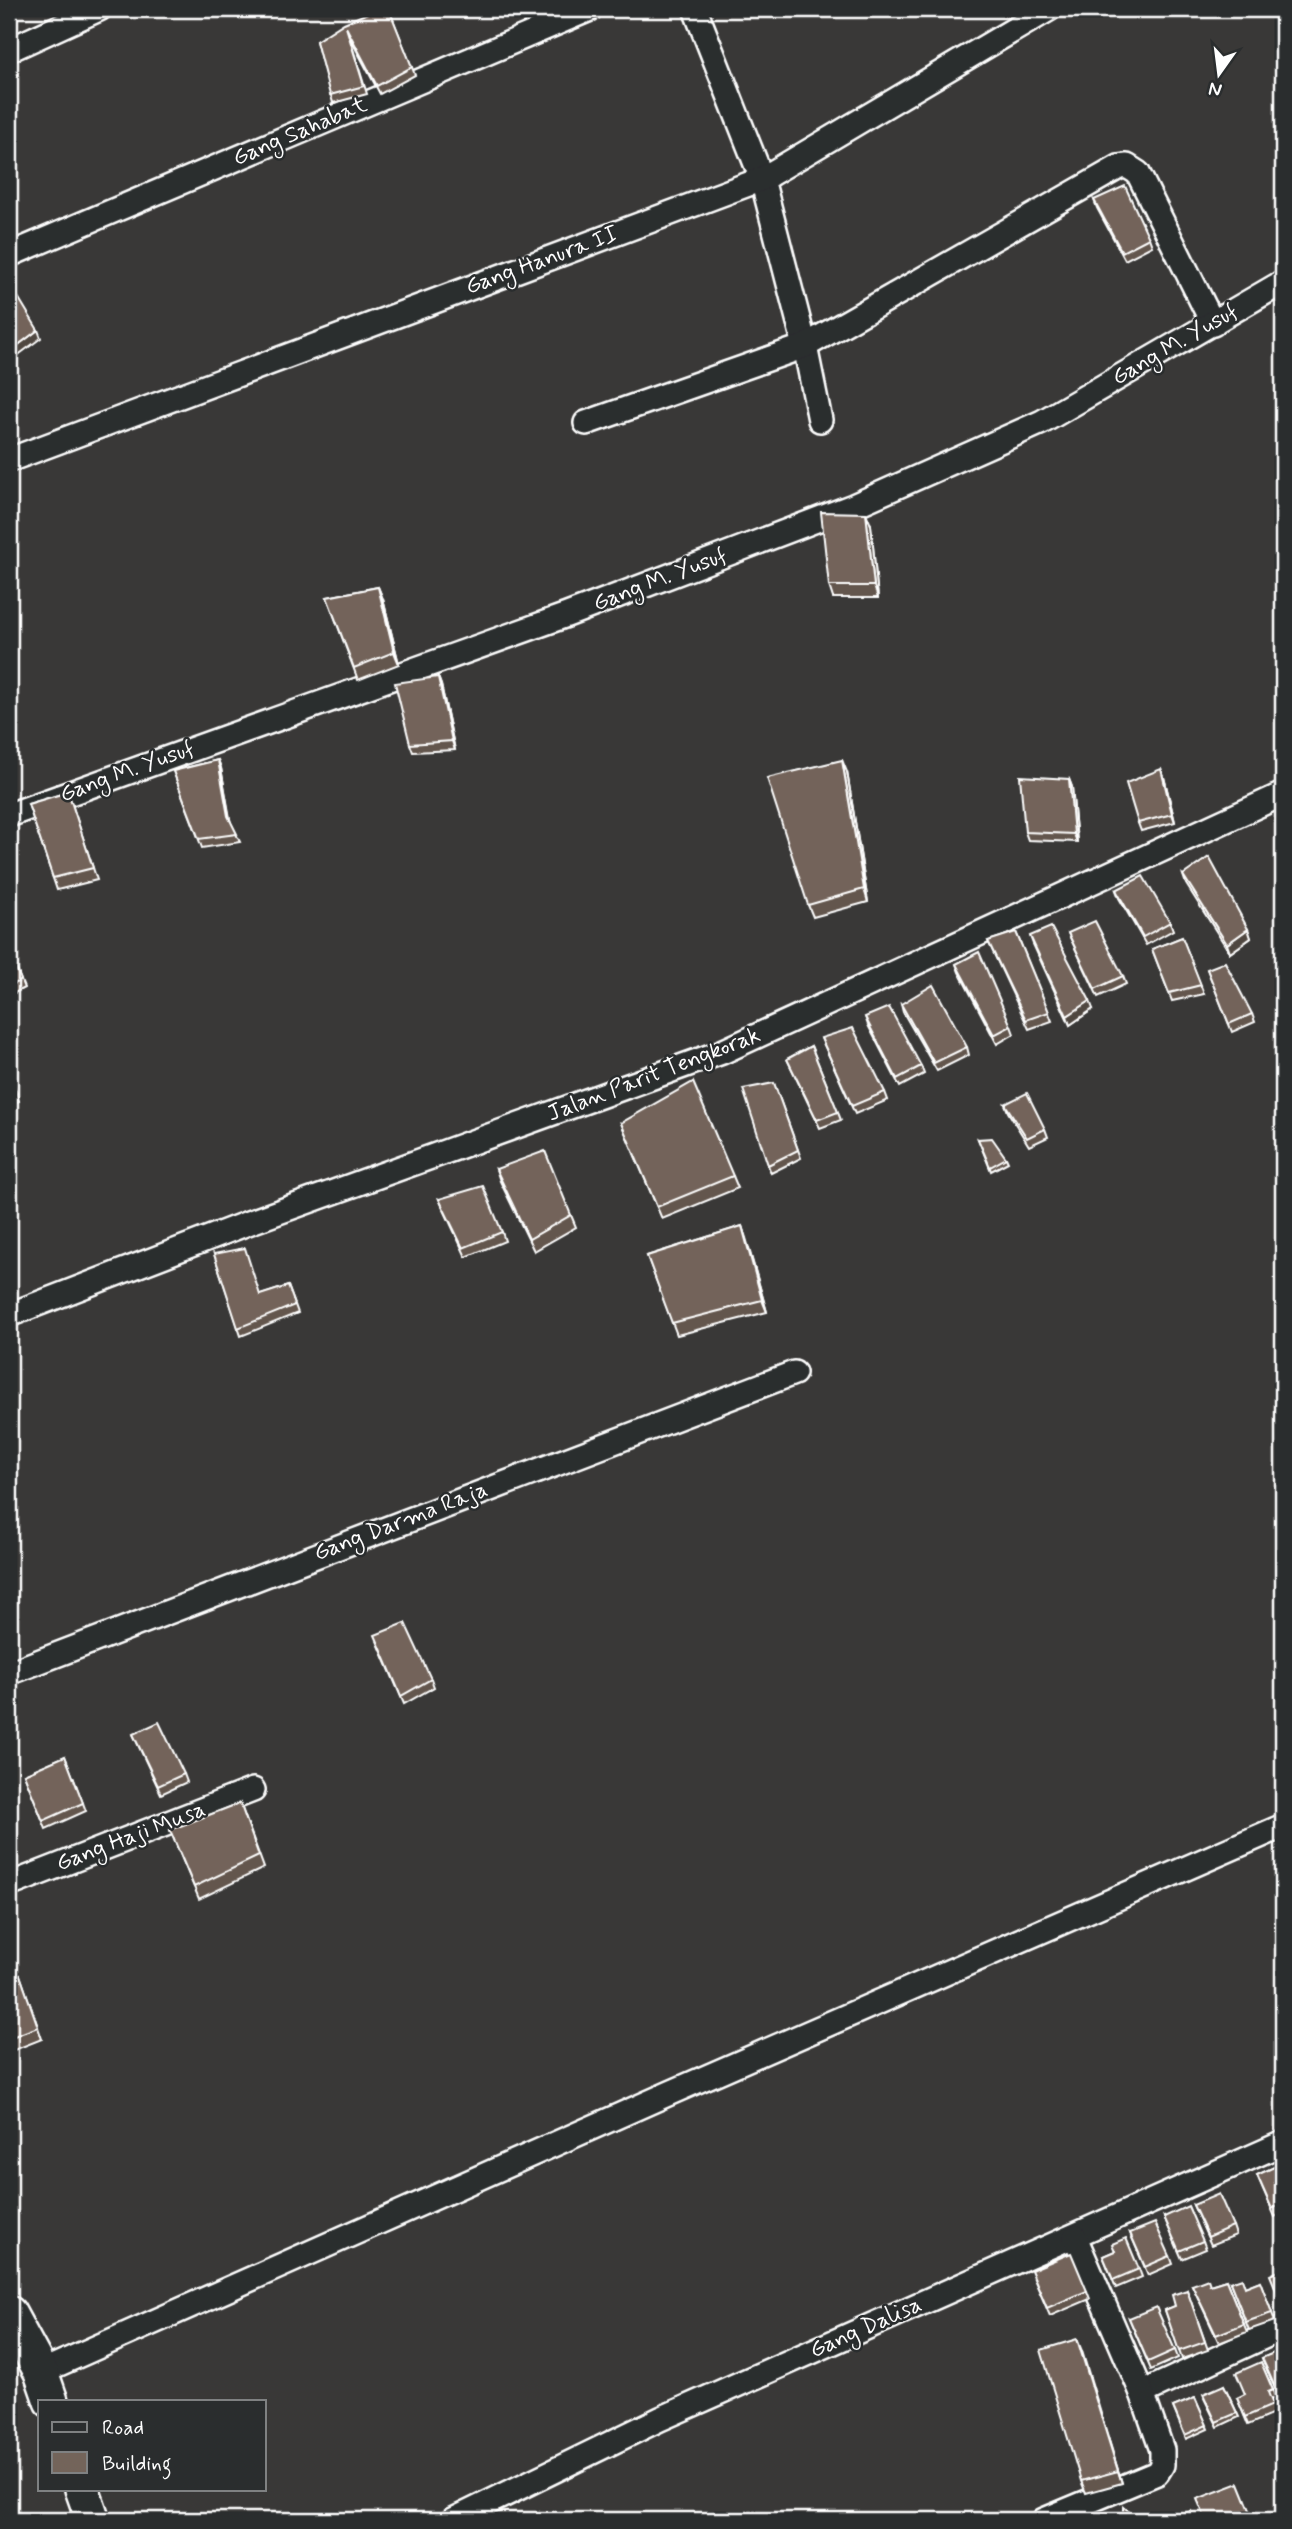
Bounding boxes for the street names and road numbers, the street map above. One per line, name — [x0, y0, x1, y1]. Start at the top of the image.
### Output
street label: Gang Sahabat — [228, 90, 373, 176]
street label: Gang Hanura II — [462, 219, 623, 304]
street label: Gang M. Yusuf — [1107, 297, 1244, 395]
street label: Gang M. Yusuf — [589, 541, 732, 621]
street label: Gang M. Yusuf — [56, 734, 199, 812]
street label: Jalan Parit Tengkorak — [543, 1021, 766, 1131]
street label: Gang Darma Raja — [310, 1475, 493, 1571]
street label: Gang Haji Musa — [52, 1795, 211, 1881]
street label: Gang Dalisa — [805, 2290, 927, 2368]

